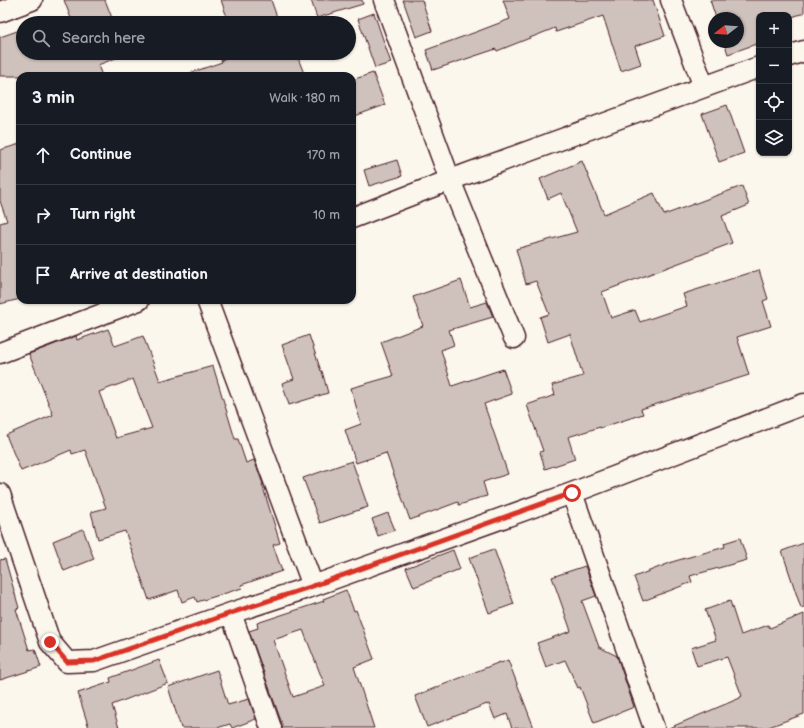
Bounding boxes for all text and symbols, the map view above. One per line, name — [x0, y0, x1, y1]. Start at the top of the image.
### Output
north arrow — [708, 12, 744, 48]
map controls — [756, 12, 792, 156]
button: + — [756, 12, 792, 48]
search box — [16, 16, 356, 60]
icon: search — [30, 27, 52, 49]
text: Search here — [62, 29, 145, 48]
button: − — [756, 48, 792, 84]
button: locate — [756, 84, 792, 120]
text: 3 min — [32, 88, 75, 108]
text: Walk · 180 m — [269, 90, 340, 106]
button: layers — [756, 120, 792, 156]
icon: ahead — [32, 144, 54, 166]
text: Continue — [70, 145, 132, 164]
text: 170 m — [307, 147, 340, 163]
icon: right — [32, 204, 54, 226]
text: Turn right — [70, 205, 135, 224]
text: 10 m — [313, 207, 340, 223]
icon: arrive — [32, 264, 54, 286]
text: Arrive at destination — [70, 265, 208, 284]
route start — [563, 484, 581, 502]
route end — [41, 633, 59, 651]

